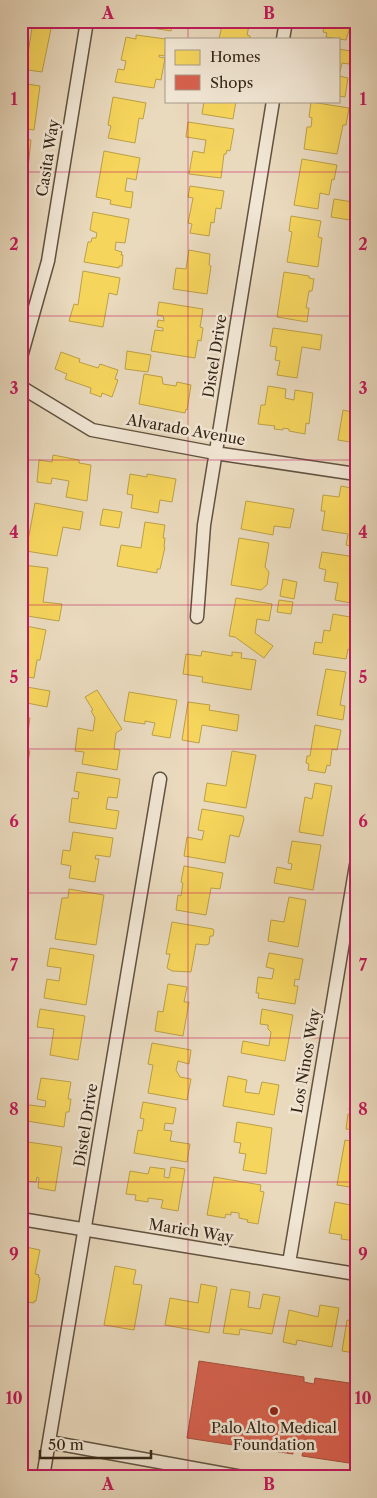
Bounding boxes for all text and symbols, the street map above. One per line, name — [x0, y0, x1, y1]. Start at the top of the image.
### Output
text: A — [101, 3, 115, 23]
text: B — [263, 3, 275, 23]
legend — [165, 38, 340, 102]
text: Homes — [210, 47, 261, 66]
text: Shops — [210, 73, 253, 92]
text: 1 — [10, 89, 18, 109]
text: 1 — [359, 89, 367, 109]
street label: Casita Way — [32, 117, 63, 198]
text: 2 — [9, 234, 19, 254]
text: 2 — [358, 234, 368, 254]
street label: Distel Drive — [199, 313, 230, 399]
text: 3 — [9, 378, 19, 398]
text: 3 — [358, 378, 368, 398]
street label: Alvarado Avenue — [124, 410, 247, 449]
text: 4 — [9, 522, 19, 542]
text: 4 — [358, 522, 368, 542]
text: 5 — [10, 667, 19, 687]
text: 5 — [359, 667, 368, 687]
text: 6 — [9, 811, 19, 831]
text: 6 — [358, 811, 368, 831]
text: 7 — [10, 955, 19, 975]
text: 7 — [359, 955, 368, 975]
street label: Los Ninos Way — [287, 1006, 324, 1115]
street label: Distel Drive — [70, 1082, 101, 1168]
text: 8 — [9, 1099, 19, 1119]
text: 8 — [358, 1099, 368, 1119]
street label: Marich Way — [147, 1214, 235, 1247]
text: 9 — [9, 1244, 19, 1264]
text: 9 — [358, 1244, 368, 1264]
text: 10 — [5, 1388, 23, 1408]
text: 10 — [354, 1388, 372, 1408]
marker: Palo Alto Medical Foundation — [268, 1405, 280, 1417]
place label: Palo Alto Medical Foundation — [211, 1418, 337, 1454]
scale bar — [40, 1428, 151, 1460]
text: 50 m — [48, 1435, 84, 1454]
text: A — [101, 1474, 115, 1494]
text: B — [263, 1474, 275, 1494]

